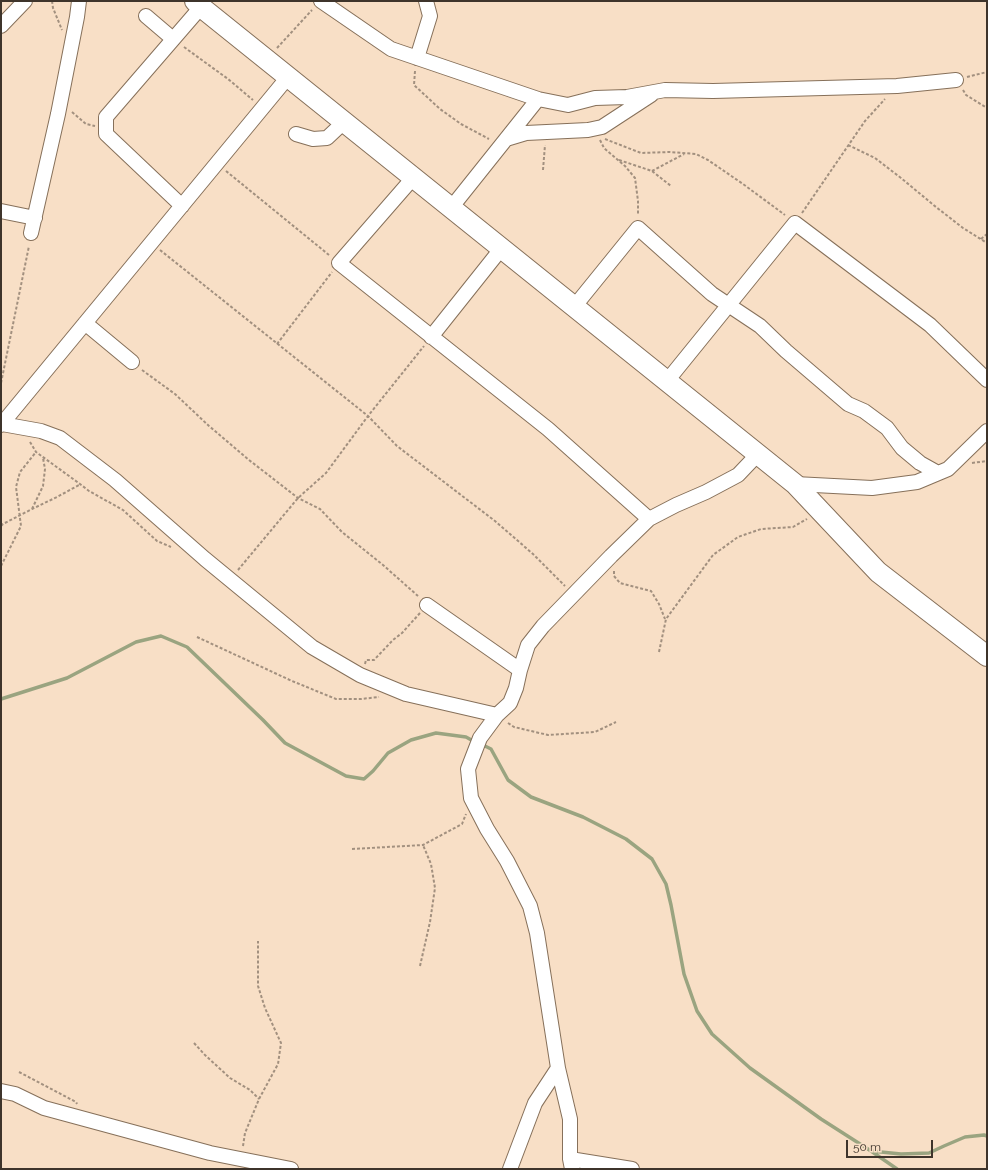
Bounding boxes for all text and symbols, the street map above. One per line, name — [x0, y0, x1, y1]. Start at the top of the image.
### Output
scale bar — [848, 1132, 935, 1158]
text: 50 m — [853, 1140, 881, 1154]

